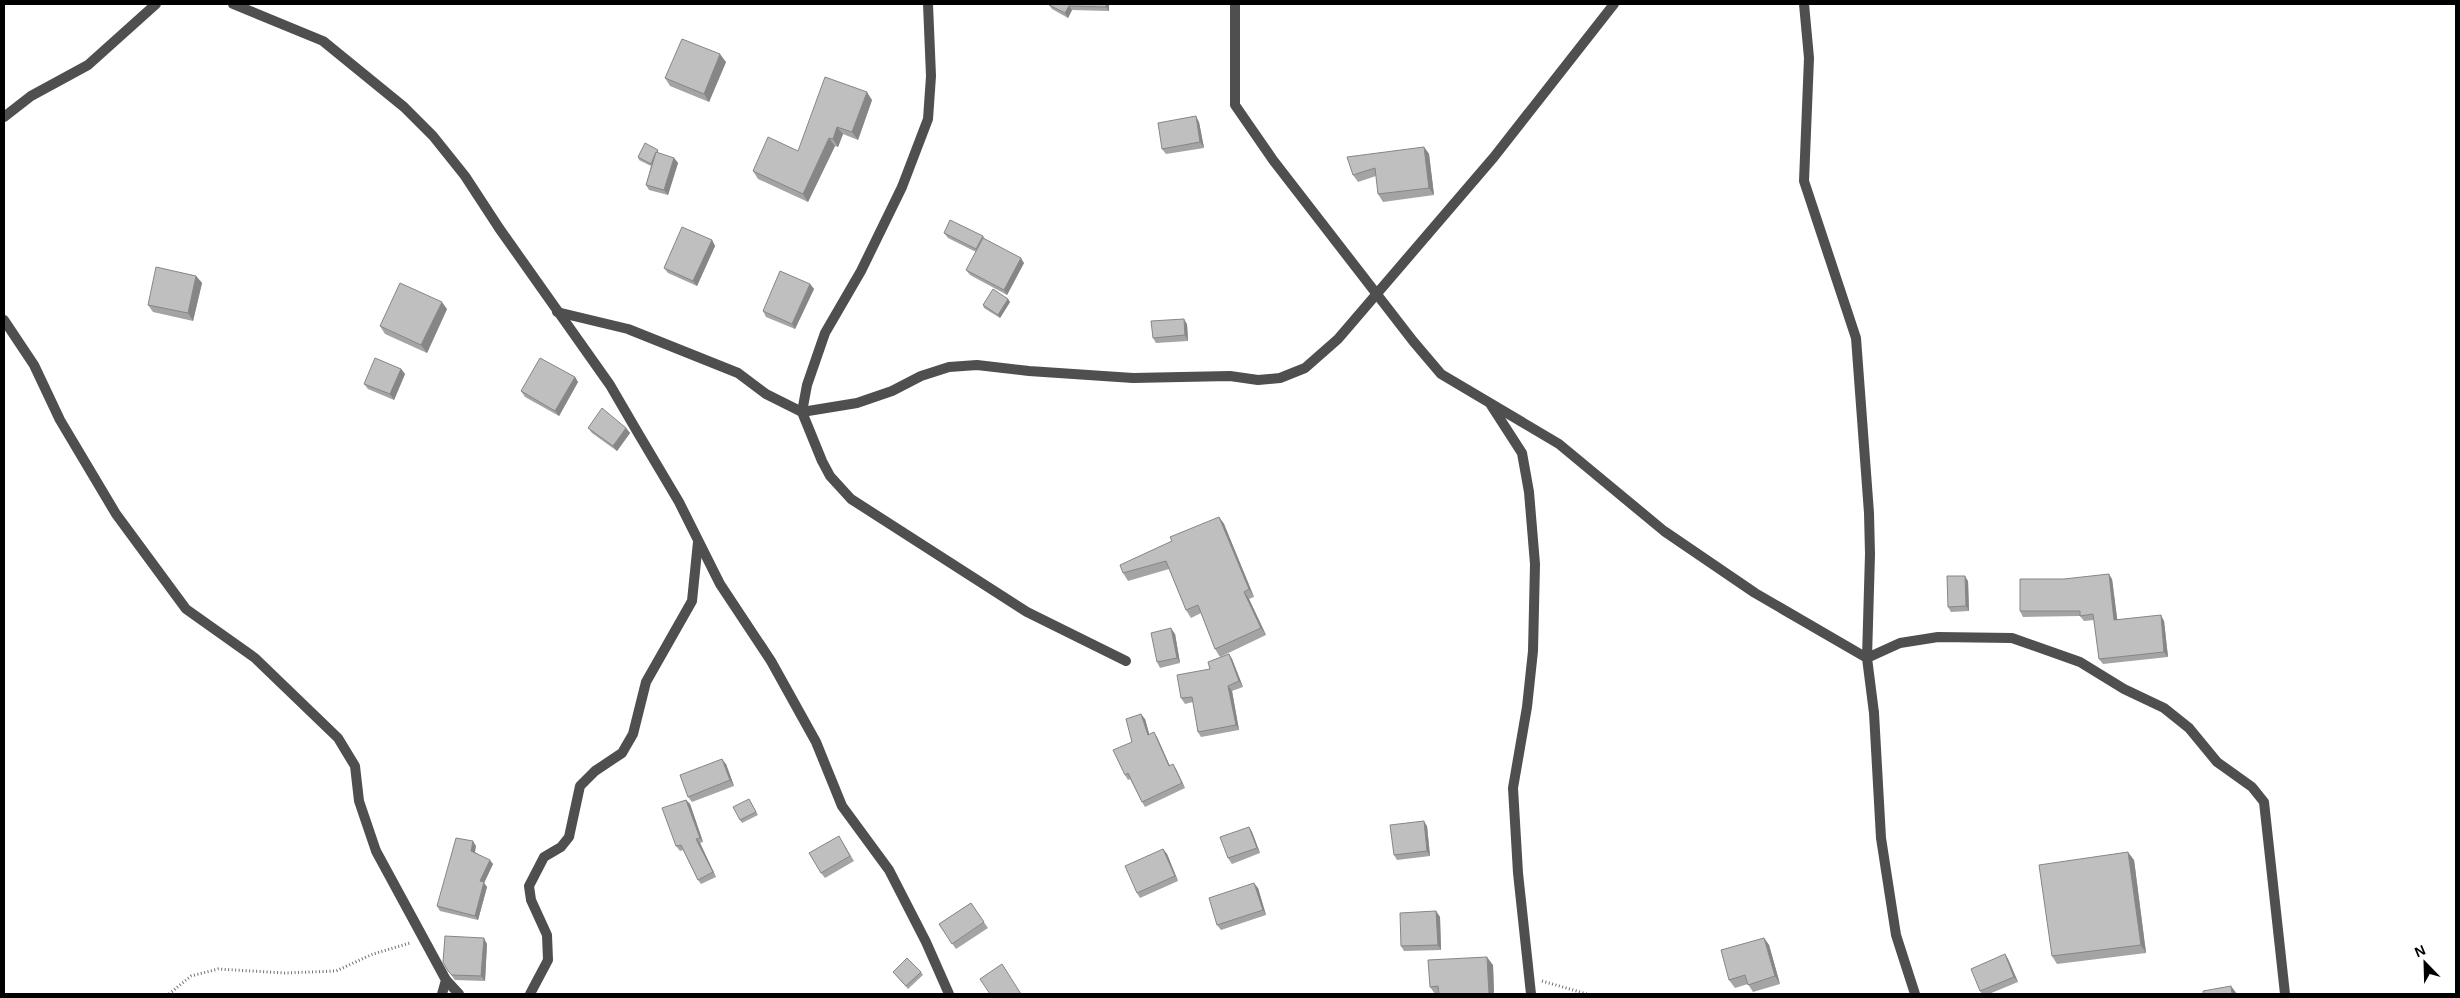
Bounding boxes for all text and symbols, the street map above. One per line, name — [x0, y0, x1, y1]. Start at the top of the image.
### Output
north arrow — [2400, 938, 2450, 988]
text: N — [2412, 942, 2428, 960]

